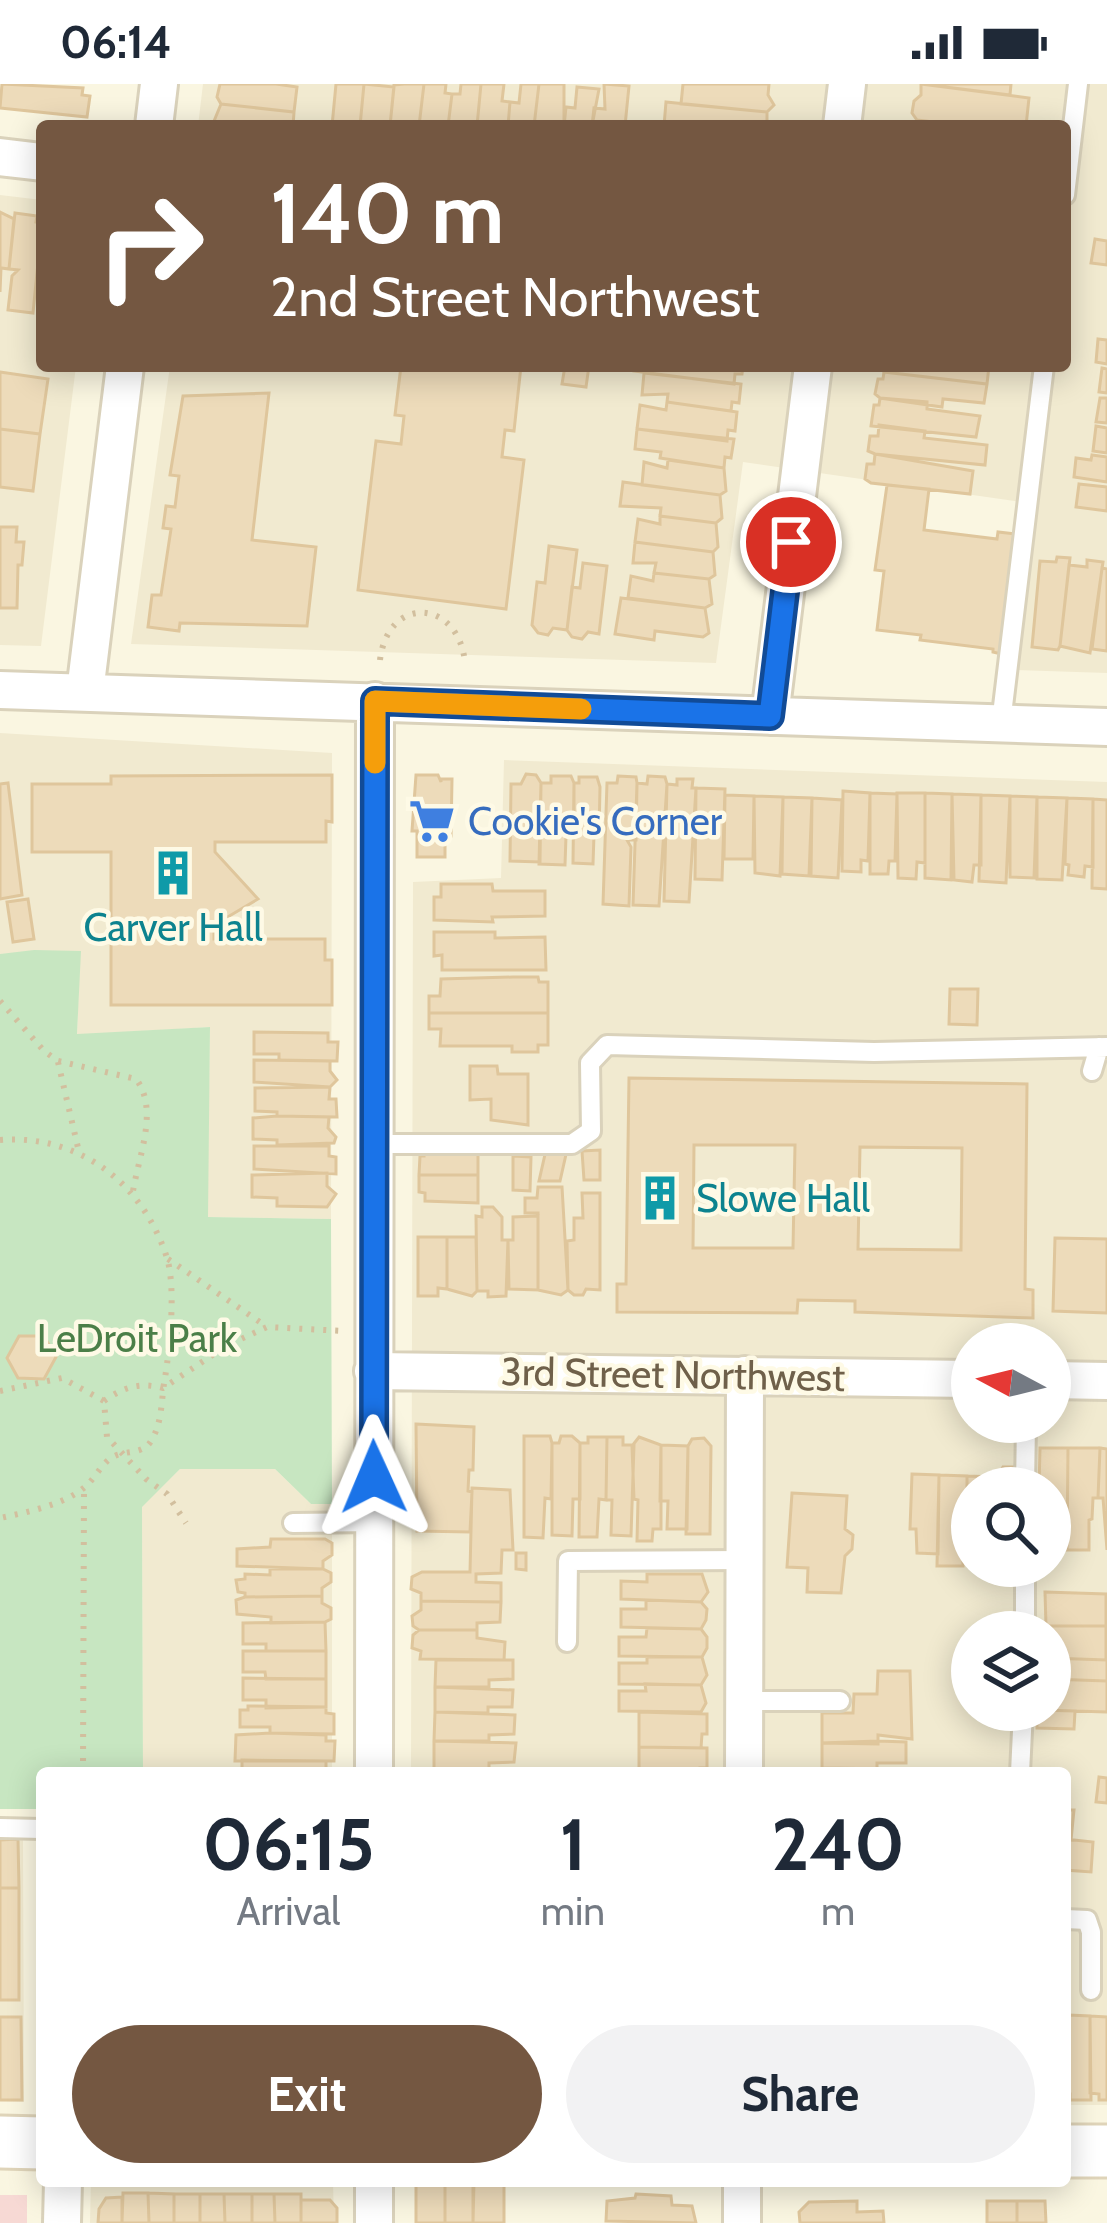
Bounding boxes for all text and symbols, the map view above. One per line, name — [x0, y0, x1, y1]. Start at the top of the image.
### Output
text: 06:14 — [60, 15, 172, 69]
text: 140 m — [270, 162, 504, 264]
icon: right — [72, 168, 228, 324]
text: 2nd Street Northwest — [270, 264, 760, 330]
pin — [740, 491, 842, 593]
icon: arrive — [758, 509, 824, 575]
supermarket icon: Cookie's Corner — [407, 796, 457, 846]
place label: Cookie's Corner — [468, 797, 723, 845]
building icon: Carver Hall — [148, 848, 198, 898]
place label: Carver Hall — [83, 903, 263, 951]
building icon: Slowe Hall — [635, 1173, 685, 1223]
place label: Slowe Hall — [696, 1174, 870, 1222]
park label: LeDroit Park — [37, 1314, 238, 1362]
north arrow — [951, 1323, 1071, 1443]
map controls — [951, 1323, 1071, 1731]
street label: 3rd Street Northwest — [500, 1347, 846, 1401]
position arrow — [311, 1414, 437, 1540]
button: search — [951, 1467, 1071, 1587]
button: layers — [951, 1611, 1071, 1731]
text: 06:15 — [202, 1801, 375, 1888]
text: 1 — [560, 1801, 586, 1888]
text: 240 — [771, 1801, 905, 1888]
text: Arrival — [236, 1887, 340, 1935]
text: min — [541, 1887, 605, 1935]
text: m — [821, 1887, 855, 1935]
button: Exit — [72, 2025, 542, 2163]
button: Share — [566, 2025, 1035, 2163]

